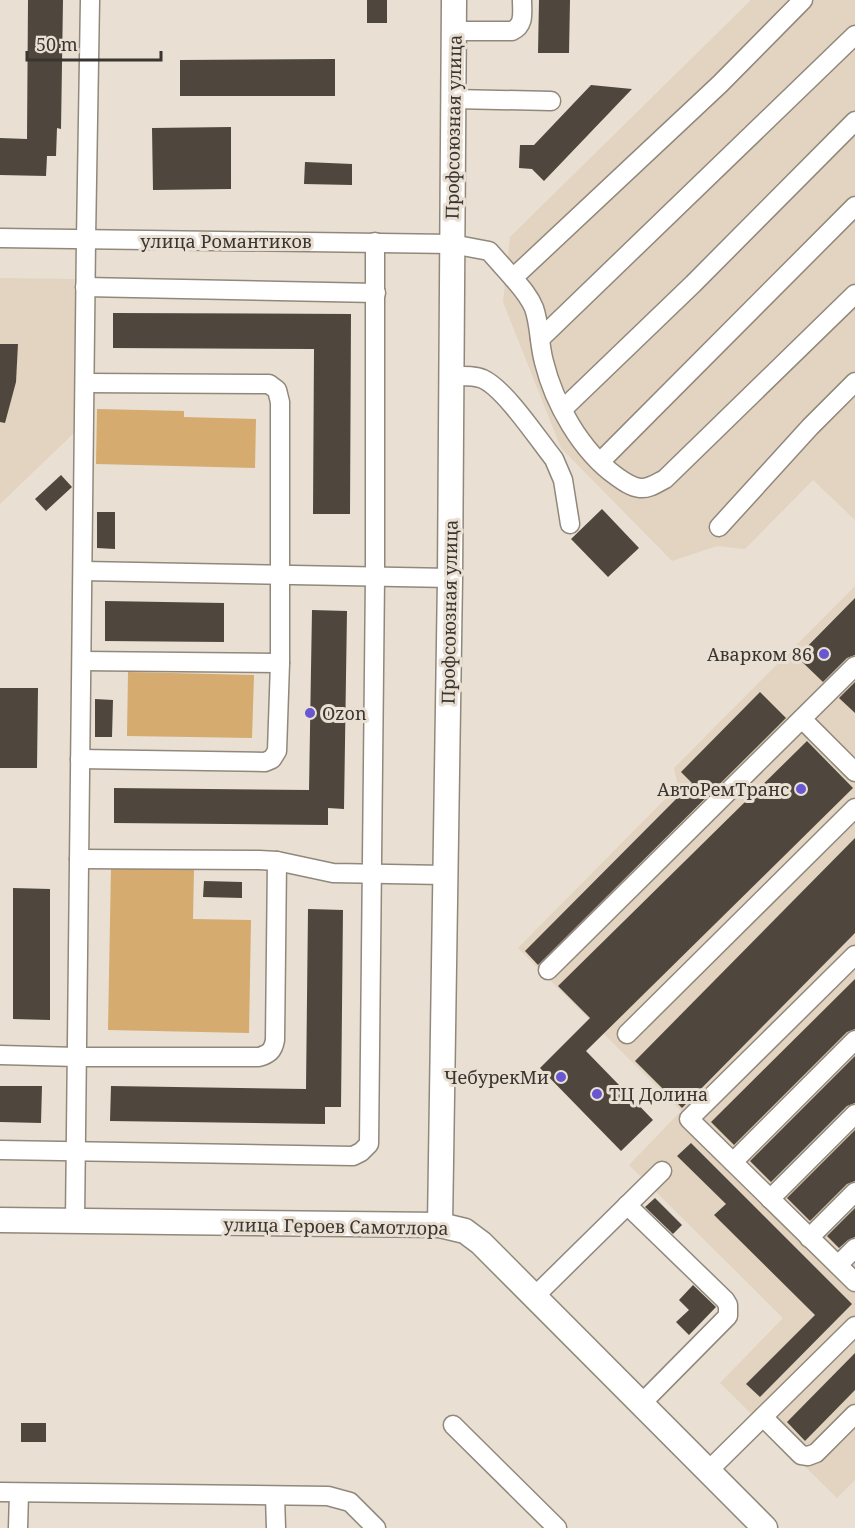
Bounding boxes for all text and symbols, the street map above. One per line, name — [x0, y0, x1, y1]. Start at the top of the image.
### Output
scale bar — [27, 24, 160, 62]
text: 50 m — [36, 32, 78, 56]
street label: Профсоюзная улица — [439, 35, 467, 219]
street label: улица Романтиков — [140, 229, 312, 253]
street label: Профсоюзная улица — [435, 520, 463, 704]
place label: Аварком 86 — [707, 642, 812, 666]
marker: Аварком 86 — [817, 647, 831, 661]
place label: Ozon — [322, 701, 367, 725]
marker: Ozon — [303, 706, 317, 720]
place label: АвтоРемТранс — [657, 777, 789, 801]
marker: АвтоРемТранс — [794, 782, 808, 796]
place label: ЧебурекМи — [444, 1065, 549, 1089]
marker: ЧебурекМи — [554, 1070, 568, 1084]
place label: ТЦ Долина — [609, 1082, 708, 1106]
marker: ТЦ Долина — [590, 1087, 604, 1101]
street label: улица Героев Самотлора — [223, 1212, 449, 1240]

